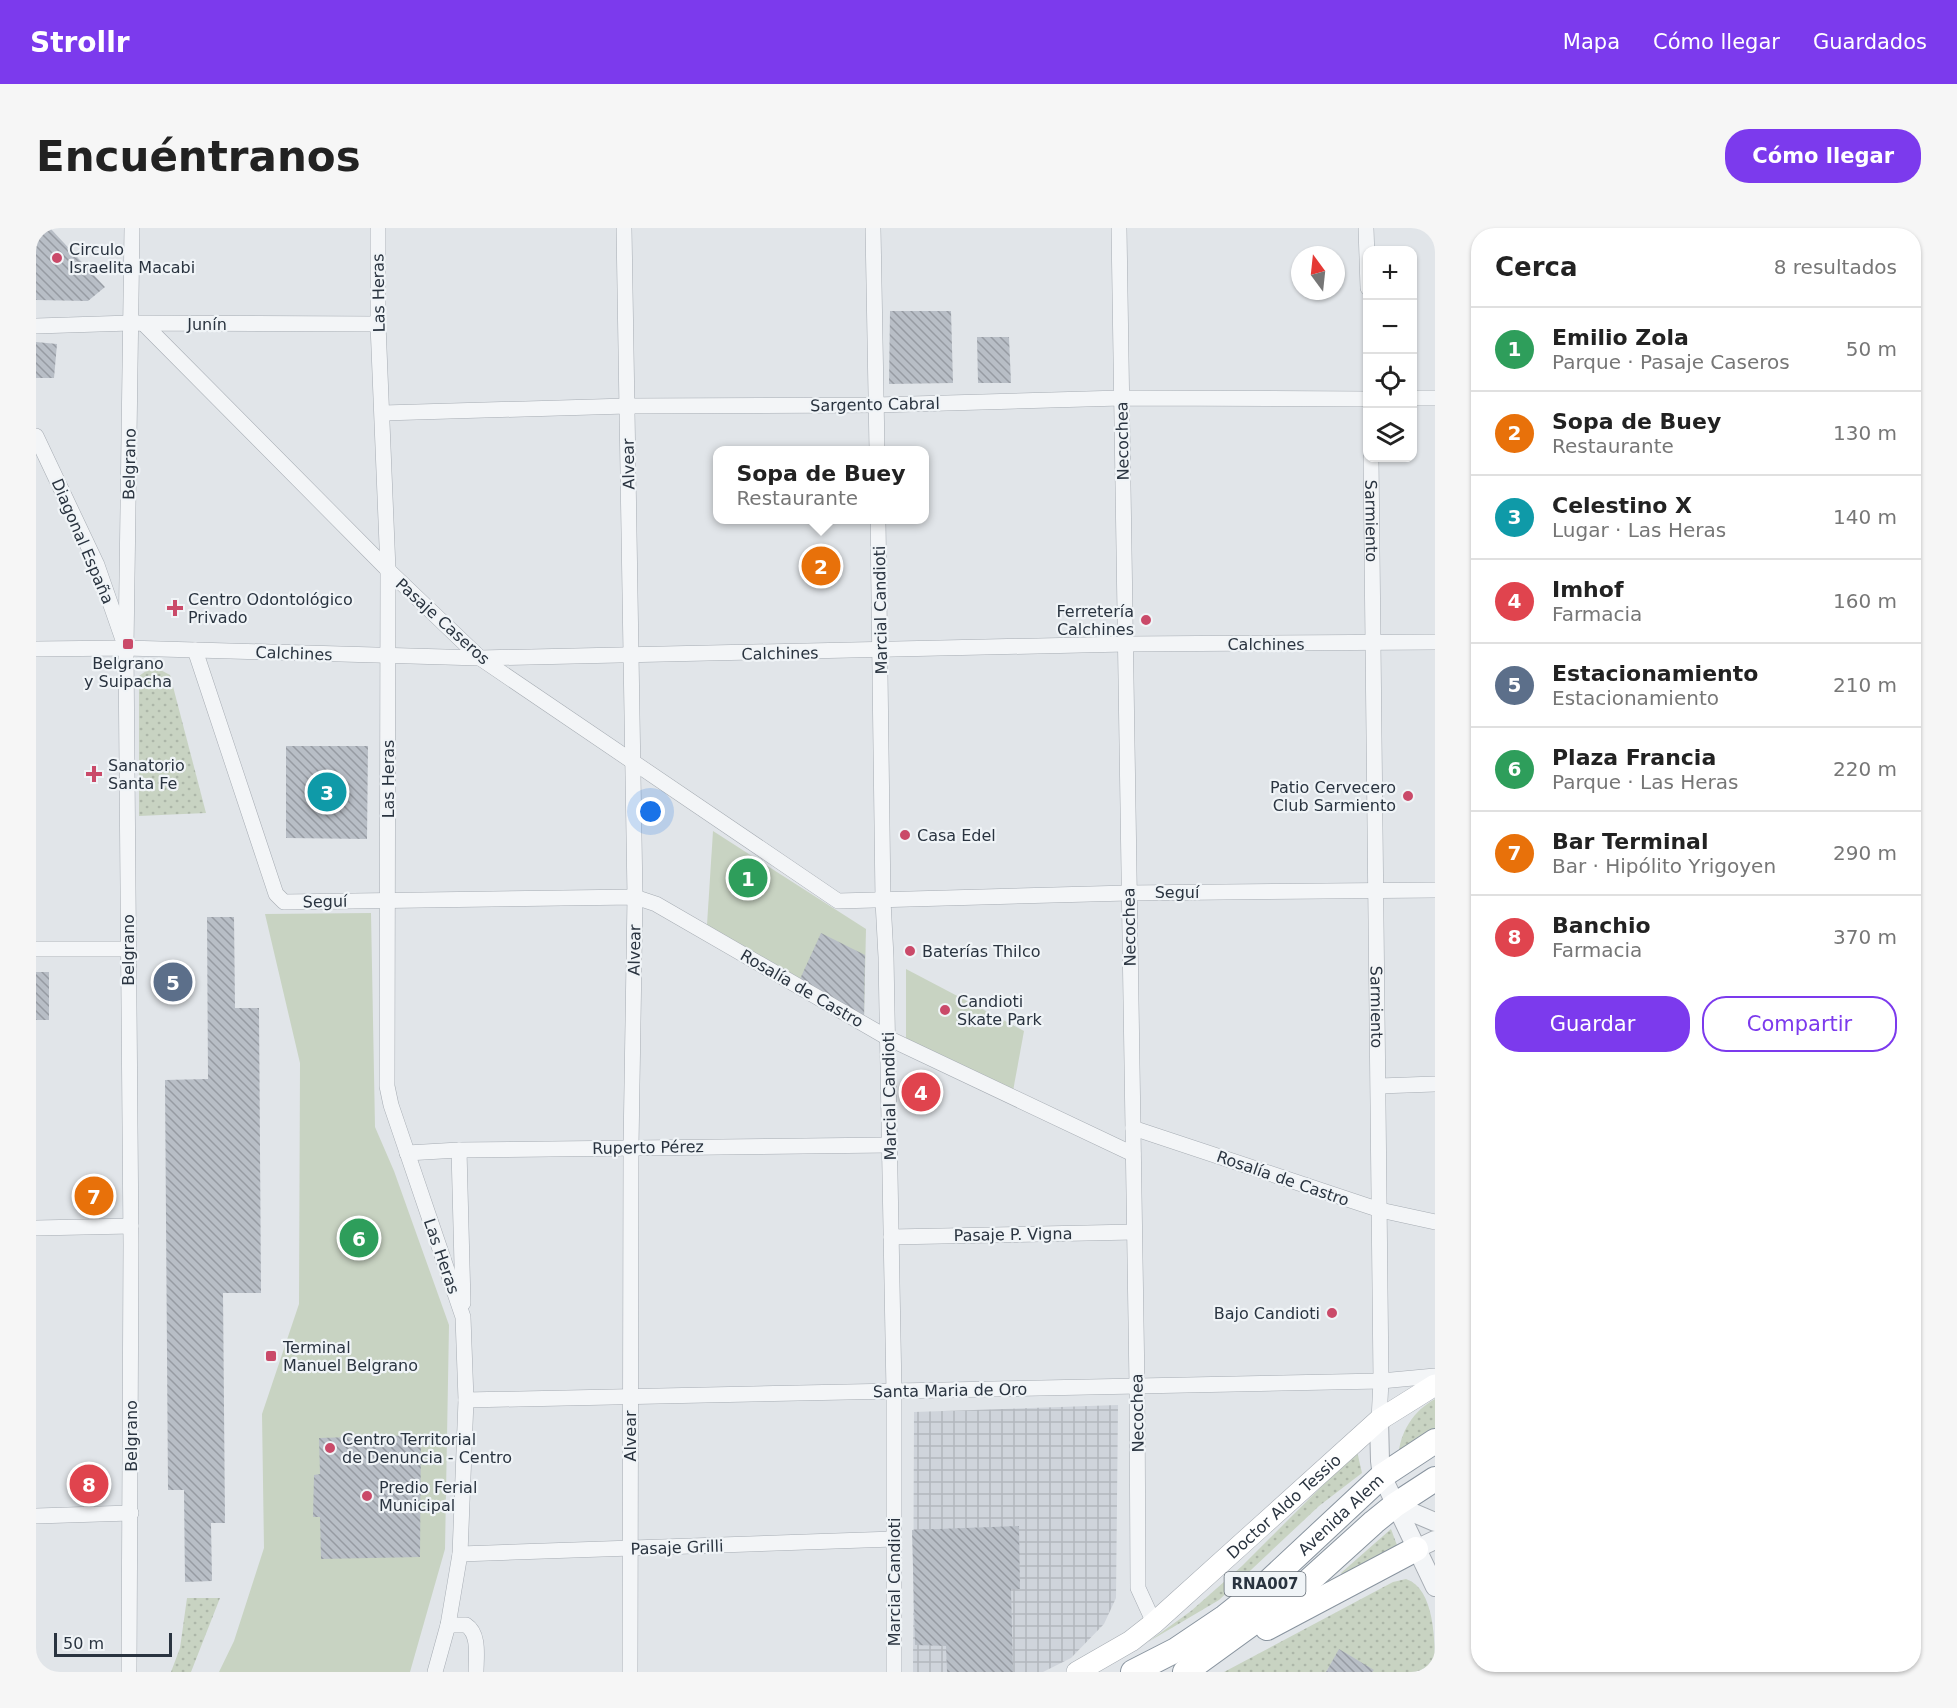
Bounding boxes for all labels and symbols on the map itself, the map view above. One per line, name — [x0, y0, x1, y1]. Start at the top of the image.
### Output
place label: Circulo Israelita Macabi — [69, 240, 195, 277]
north arrow — [1291, 246, 1345, 300]
marker: Circulo Israelita Macabi — [50, 251, 64, 265]
street label: Las Heras — [368, 253, 389, 333]
street label: Junín — [186, 315, 227, 334]
street label: Sargento Cabral — [810, 394, 940, 415]
street label: Necochea — [1112, 401, 1133, 481]
street label: Belgrano — [119, 428, 140, 500]
street label: Alvear — [619, 438, 638, 490]
street label: Diagonal España — [48, 476, 118, 607]
street label: Sarmiento — [1361, 480, 1381, 562]
pin: 2 — [802, 544, 840, 588]
street label: Marcial Candioti — [870, 546, 891, 674]
street label: Pasaje Caseros — [392, 574, 494, 669]
place label: Centro Odontológico Privado — [188, 590, 353, 627]
marker: Centro Odontológico Privado — [166, 599, 184, 617]
place label: Ferretería Calchines — [1057, 602, 1134, 639]
marker: Ferretería Calchines — [1139, 613, 1153, 627]
street label: Calchines — [1227, 635, 1305, 654]
marker: Belgrano y Suipacha — [121, 637, 135, 651]
street label: Calchines — [255, 643, 333, 664]
street label: Calchines — [741, 643, 819, 664]
place label: Belgrano y Suipacha — [84, 654, 172, 691]
street label: Las Heras — [379, 740, 398, 818]
place label: Sanatorio Santa Fe — [108, 756, 185, 793]
marker: Sanatorio Santa Fe — [85, 765, 103, 783]
pin: 3 — [308, 770, 346, 814]
place label: Patio Cervecero Club Sarmiento — [1270, 778, 1396, 815]
marker: Patio Cervecero Club Sarmiento — [1401, 789, 1415, 803]
your location — [636, 797, 665, 826]
place label: Casa Edel — [917, 826, 996, 845]
marker: Casa Edel — [898, 828, 912, 842]
pin: 1 — [728, 856, 768, 900]
street label: Seguí — [1155, 883, 1200, 902]
street label: Necochea — [1119, 887, 1140, 967]
street label: Seguí — [302, 892, 348, 911]
street label: Belgrano — [119, 914, 138, 986]
street label: Alvear — [625, 924, 644, 976]
place label: Baterías Thilco — [922, 942, 1041, 961]
marker: Baterías Thilco — [903, 944, 917, 958]
street label: Rosalía de Castro — [737, 946, 867, 1031]
pin: 5 — [154, 960, 192, 1005]
street label: Sarmiento — [1367, 966, 1386, 1048]
place label: Candioti Skate Park — [957, 992, 1042, 1029]
marker: Candioti Skate Park — [938, 1003, 952, 1017]
street label: Marcial Candioti — [879, 1032, 900, 1160]
pin: 4 — [902, 1070, 940, 1114]
street label: Ruperto Pérez — [592, 1137, 704, 1158]
street label: Rosalía de Castro — [1214, 1147, 1352, 1210]
pin: 7 — [74, 1174, 114, 1218]
pin: 6 — [340, 1216, 378, 1260]
street label: Las Heras — [420, 1216, 463, 1296]
street label: Pasaje P. Vigna — [953, 1224, 1073, 1245]
place label: Bajo Candioti — [1214, 1304, 1320, 1323]
marker: Bajo Candioti — [1325, 1306, 1339, 1320]
place label: Terminal Manuel Belgrano — [282, 1338, 418, 1375]
marker: Terminal Manuel Belgrano — [264, 1349, 278, 1363]
street label: Necochea — [1127, 1373, 1148, 1453]
street label: Santa Maria de Oro — [873, 1380, 1027, 1401]
street label: Belgrano — [122, 1400, 141, 1472]
street label: Alvear — [621, 1410, 640, 1462]
place label: Centro Territorial de Denuncia - Centro — [342, 1430, 512, 1467]
marker: Centro Territorial de Denuncia - Centro — [323, 1441, 337, 1455]
street label: Doctor Aldo Tessio — [1223, 1450, 1345, 1563]
pin: 8 — [70, 1462, 108, 1506]
street label: Avenida Alem — [1294, 1471, 1388, 1559]
place label: Predio Ferial Municipal — [379, 1478, 477, 1515]
marker: Predio Ferial Municipal — [360, 1489, 374, 1503]
street label: Marcial Candioti — [885, 1518, 904, 1646]
street label: Pasaje Grilli — [630, 1536, 724, 1559]
road number: RNA007 — [1224, 1572, 1306, 1596]
scale bar — [54, 1630, 172, 1658]

